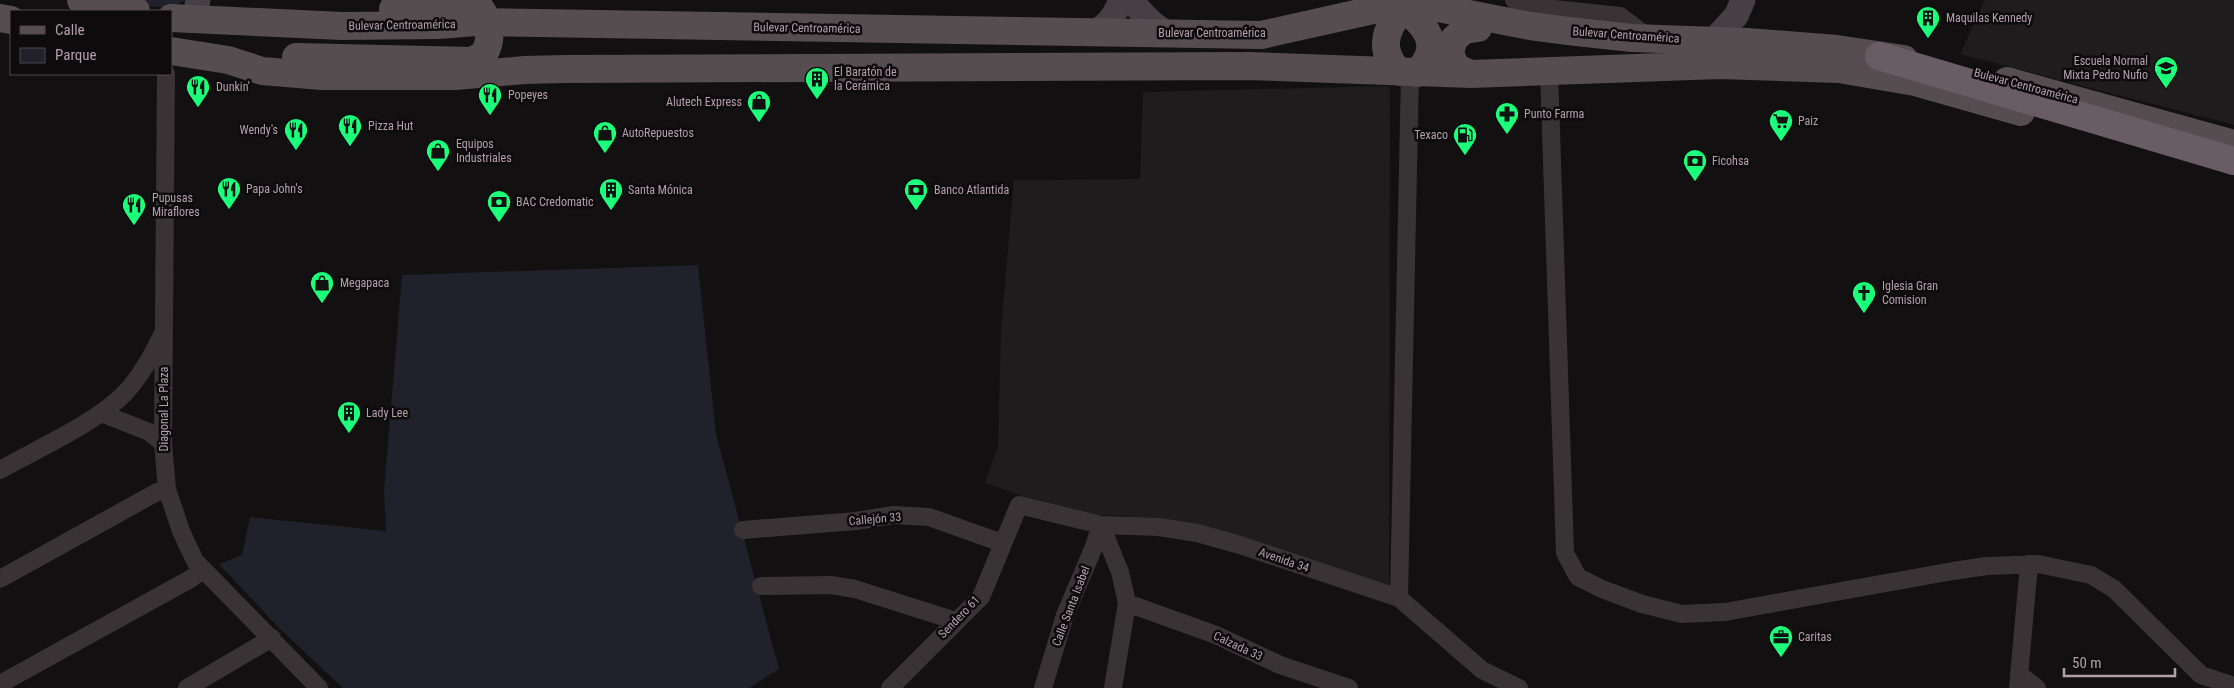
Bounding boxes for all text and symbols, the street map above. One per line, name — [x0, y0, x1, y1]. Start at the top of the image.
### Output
building icon: Maquilas Kennedy — [1915, 5, 1941, 39]
legend — [10, 10, 172, 75]
place label: Maquilas Kennedy — [1946, 11, 2032, 25]
street label: Bulevar Centroamérica — [348, 17, 456, 33]
street label: Bulevar Centroamérica — [753, 20, 861, 36]
text: Calle — [55, 21, 85, 39]
street label: Bulevar Centroamérica — [1572, 24, 1680, 46]
street label: Bulevar Centroamérica — [1158, 26, 1266, 40]
text: Parque — [55, 46, 97, 64]
place label: Escuela Normal Mixta Pedro Nufio — [2063, 54, 2148, 82]
school or university icon: Escuela Normal Mixta Pedro Nufio — [2153, 55, 2179, 89]
place label: El Baratón de la Cerámica — [834, 65, 897, 93]
street label: Bulevar Centroamérica — [1972, 65, 2080, 107]
building icon: El Baratón de la Cerámica — [804, 66, 830, 100]
restaurant icon: Dunkin' — [185, 74, 211, 108]
place label: Dunkin' — [216, 80, 250, 94]
restaurant icon: Popeyes — [477, 82, 503, 116]
place label: Popeyes — [508, 88, 548, 102]
shop icon: Alutech Express — [746, 89, 772, 123]
place label: Alutech Express — [666, 95, 742, 109]
pharmacy icon: Punto Farma — [1494, 101, 1520, 135]
place label: Punto Farma — [1524, 107, 1584, 121]
supermarket icon: Paiz — [1768, 108, 1794, 142]
restaurant icon: Pizza Hut — [337, 113, 363, 147]
place label: Paiz — [1798, 114, 1818, 128]
restaurant icon: Wendy's — [283, 117, 309, 151]
place label: Pizza Hut — [368, 119, 414, 133]
shop icon: AutoRepuestos — [592, 120, 618, 154]
fuel station icon: Texaco — [1452, 122, 1478, 156]
place label: Wendy's — [239, 123, 278, 137]
place label: AutoRepuestos — [622, 126, 694, 140]
place label: Texaco — [1414, 128, 1448, 142]
place label: Equipos Industriales — [456, 137, 512, 165]
shop icon: Equipos Industriales — [425, 138, 451, 172]
bank icon: Ficohsa — [1682, 148, 1708, 182]
place label: Ficohsa — [1712, 154, 1749, 168]
restaurant icon: Papa John's — [216, 176, 242, 210]
building icon: Santa Mónica — [598, 177, 624, 211]
bank icon: Banco Atlantida — [903, 177, 929, 211]
place label: Papa John's — [246, 182, 303, 196]
place label: Santa Mónica — [628, 183, 693, 197]
place label: Banco Atlantida — [934, 183, 1009, 197]
bank icon: BAC Credomatic — [486, 189, 512, 223]
place label: Pupusas Miraflores — [152, 191, 200, 219]
restaurant icon: Pupusas Miraflores — [121, 192, 147, 226]
place label: BAC Credomatic — [516, 195, 594, 209]
shop icon: Megapaca — [309, 270, 335, 304]
place label: Megapaca — [340, 276, 390, 290]
place label: Iglesia Gran Comision — [1882, 279, 1938, 307]
church icon: Iglesia Gran Comision — [1851, 280, 1877, 314]
street label: Diagonal La Plaza — [157, 366, 171, 451]
building icon: Lady Lee — [336, 400, 362, 434]
place label: Lady Lee — [366, 406, 408, 420]
street label: Callejón 33 — [848, 510, 902, 528]
street label: Avenida 34 — [1257, 545, 1311, 575]
street label: Calle Santa Isabel — [1049, 564, 1093, 648]
street label: Sendero 61 — [935, 593, 983, 641]
office icon: Caritas — [1768, 624, 1794, 658]
street label: Calzada 33 — [1211, 629, 1265, 663]
place label: Caritas — [1798, 630, 1832, 644]
scale bar — [2064, 646, 2175, 678]
text: 50 m — [2072, 654, 2102, 672]

